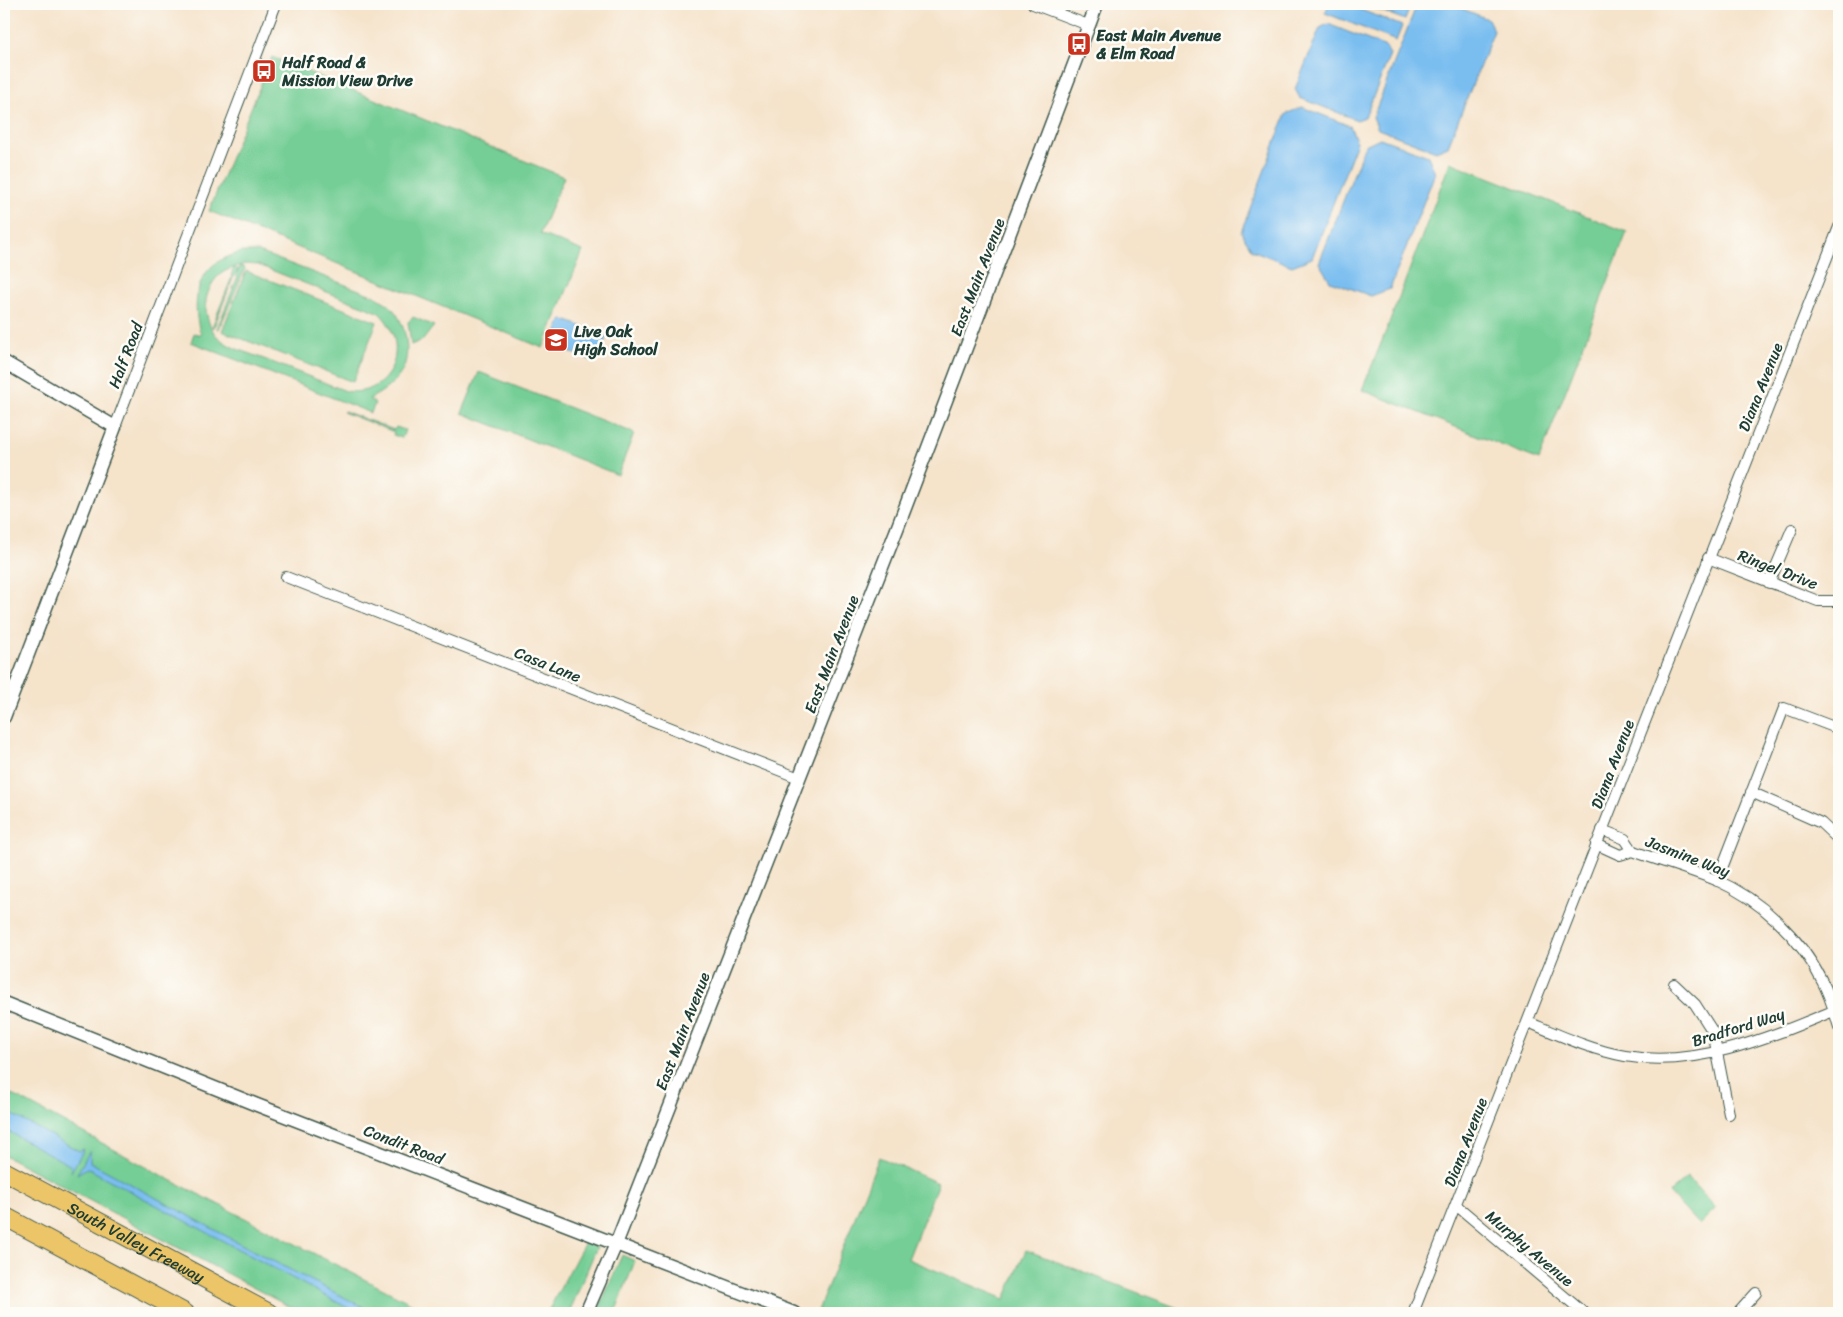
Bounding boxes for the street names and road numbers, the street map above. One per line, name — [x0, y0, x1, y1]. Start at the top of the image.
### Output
street label: East Main Avenue — [942, 213, 1013, 341]
street label: Half Road — [100, 316, 152, 393]
street label: Diana Avenue — [1729, 338, 1792, 436]
street label: Ringel Drive — [1733, 541, 1822, 598]
street label: East Main Avenue — [796, 590, 867, 718]
street label: Casa Lane — [510, 638, 586, 691]
street label: Diana Avenue — [1582, 715, 1643, 813]
street label: Jasmine Way — [1640, 827, 1735, 886]
street label: East Main Avenue — [647, 967, 718, 1095]
street label: Bradford Way — [1688, 999, 1789, 1055]
street label: Diana Avenue — [1435, 1093, 1496, 1191]
street label: Condit Road — [359, 1116, 450, 1174]
street label: South Valley Freeway — [62, 1194, 211, 1291]
street label: Murphy Avenue — [1479, 1202, 1581, 1295]

